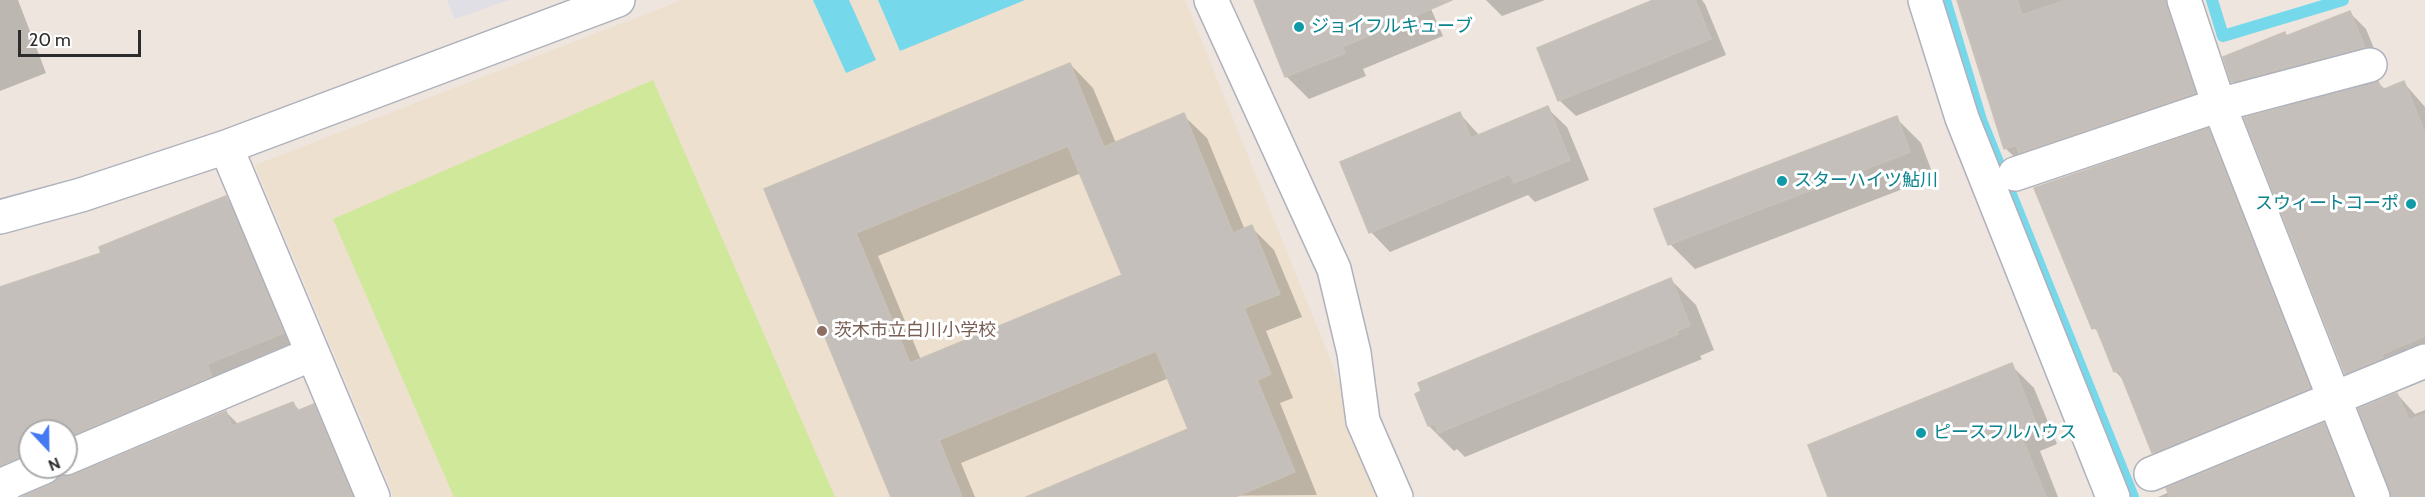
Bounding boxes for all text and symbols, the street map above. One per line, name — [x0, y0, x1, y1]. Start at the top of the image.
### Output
place label: ジョイフルキューブ — [1311, 16, 1473, 38]
scale bar — [21, 18, 144, 56]
marker: ジョイフルキューブ — [1292, 20, 1306, 34]
text: 20 m — [29, 29, 71, 51]
place label: スターハイツ鮎川 — [1794, 170, 1938, 192]
marker: スターハイツ鮎川 — [1775, 174, 1789, 188]
place label: スウィートコーポ — [2255, 193, 2399, 215]
marker: スウィートコーポ — [2404, 197, 2418, 211]
place label: 茨木市立白川小学校 — [834, 320, 996, 342]
marker: 茨木市立白川小学校 — [815, 324, 829, 338]
north arrow — [18, 419, 78, 479]
place label: ピースフルハウス — [1933, 422, 2077, 444]
marker: ピースフルハウス — [1914, 426, 1928, 440]
text: N — [45, 453, 63, 475]

